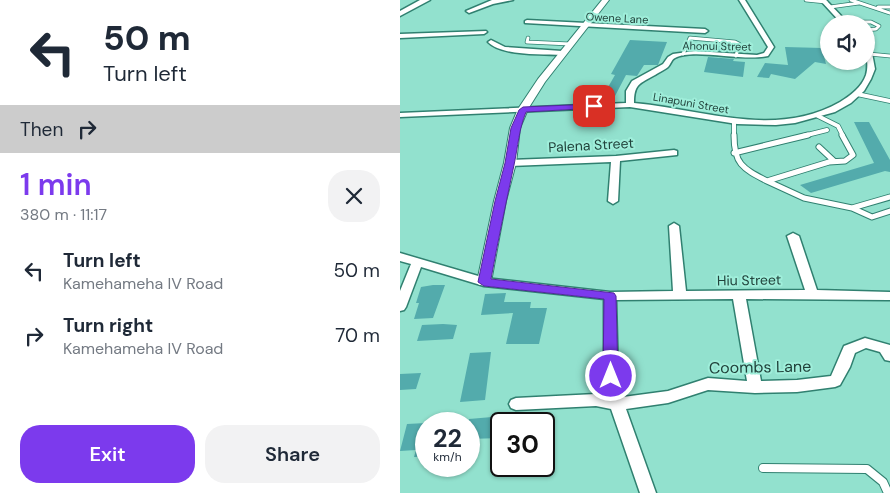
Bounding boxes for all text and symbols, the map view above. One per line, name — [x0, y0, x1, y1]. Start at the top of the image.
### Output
street label: Owene Lane — [585, 9, 649, 27]
text: 50 m — [103, 15, 191, 61]
map controls — [820, 15, 875, 70]
button: sound — [820, 15, 875, 70]
icon: left — [20, 20, 85, 85]
street label: Ahonui Street — [682, 38, 752, 54]
text: Turn left — [103, 59, 187, 88]
pin — [573, 85, 615, 127]
street label: Linapuni Street — [652, 89, 730, 117]
icon: arrive — [580, 92, 608, 120]
icon: right — [73, 115, 101, 143]
text: Then — [20, 117, 63, 142]
street label: Palena Street — [548, 134, 634, 156]
text: 1 min — [20, 165, 92, 204]
button: close — [328, 170, 380, 222]
text: 380 m · 11:17 — [20, 204, 107, 225]
text: Turn left — [63, 248, 141, 273]
icon: left — [20, 257, 48, 285]
text: 50 m — [333, 258, 380, 283]
street label: Hiu Street — [717, 270, 781, 290]
text: Kamehameha IV Road — [63, 273, 223, 294]
text: Turn right — [63, 313, 153, 338]
icon: right — [20, 322, 48, 350]
text: 70 m — [335, 323, 380, 348]
text: Kamehameha IV Road — [63, 338, 223, 359]
position arrow — [584, 349, 636, 401]
street label: Coombs Lane — [709, 356, 811, 378]
speed limit sign: 30 — [490, 412, 555, 477]
text: 22 — [433, 422, 462, 455]
button: Exit — [20, 425, 195, 483]
button: Share — [205, 425, 380, 483]
text: km/h — [433, 449, 462, 465]

